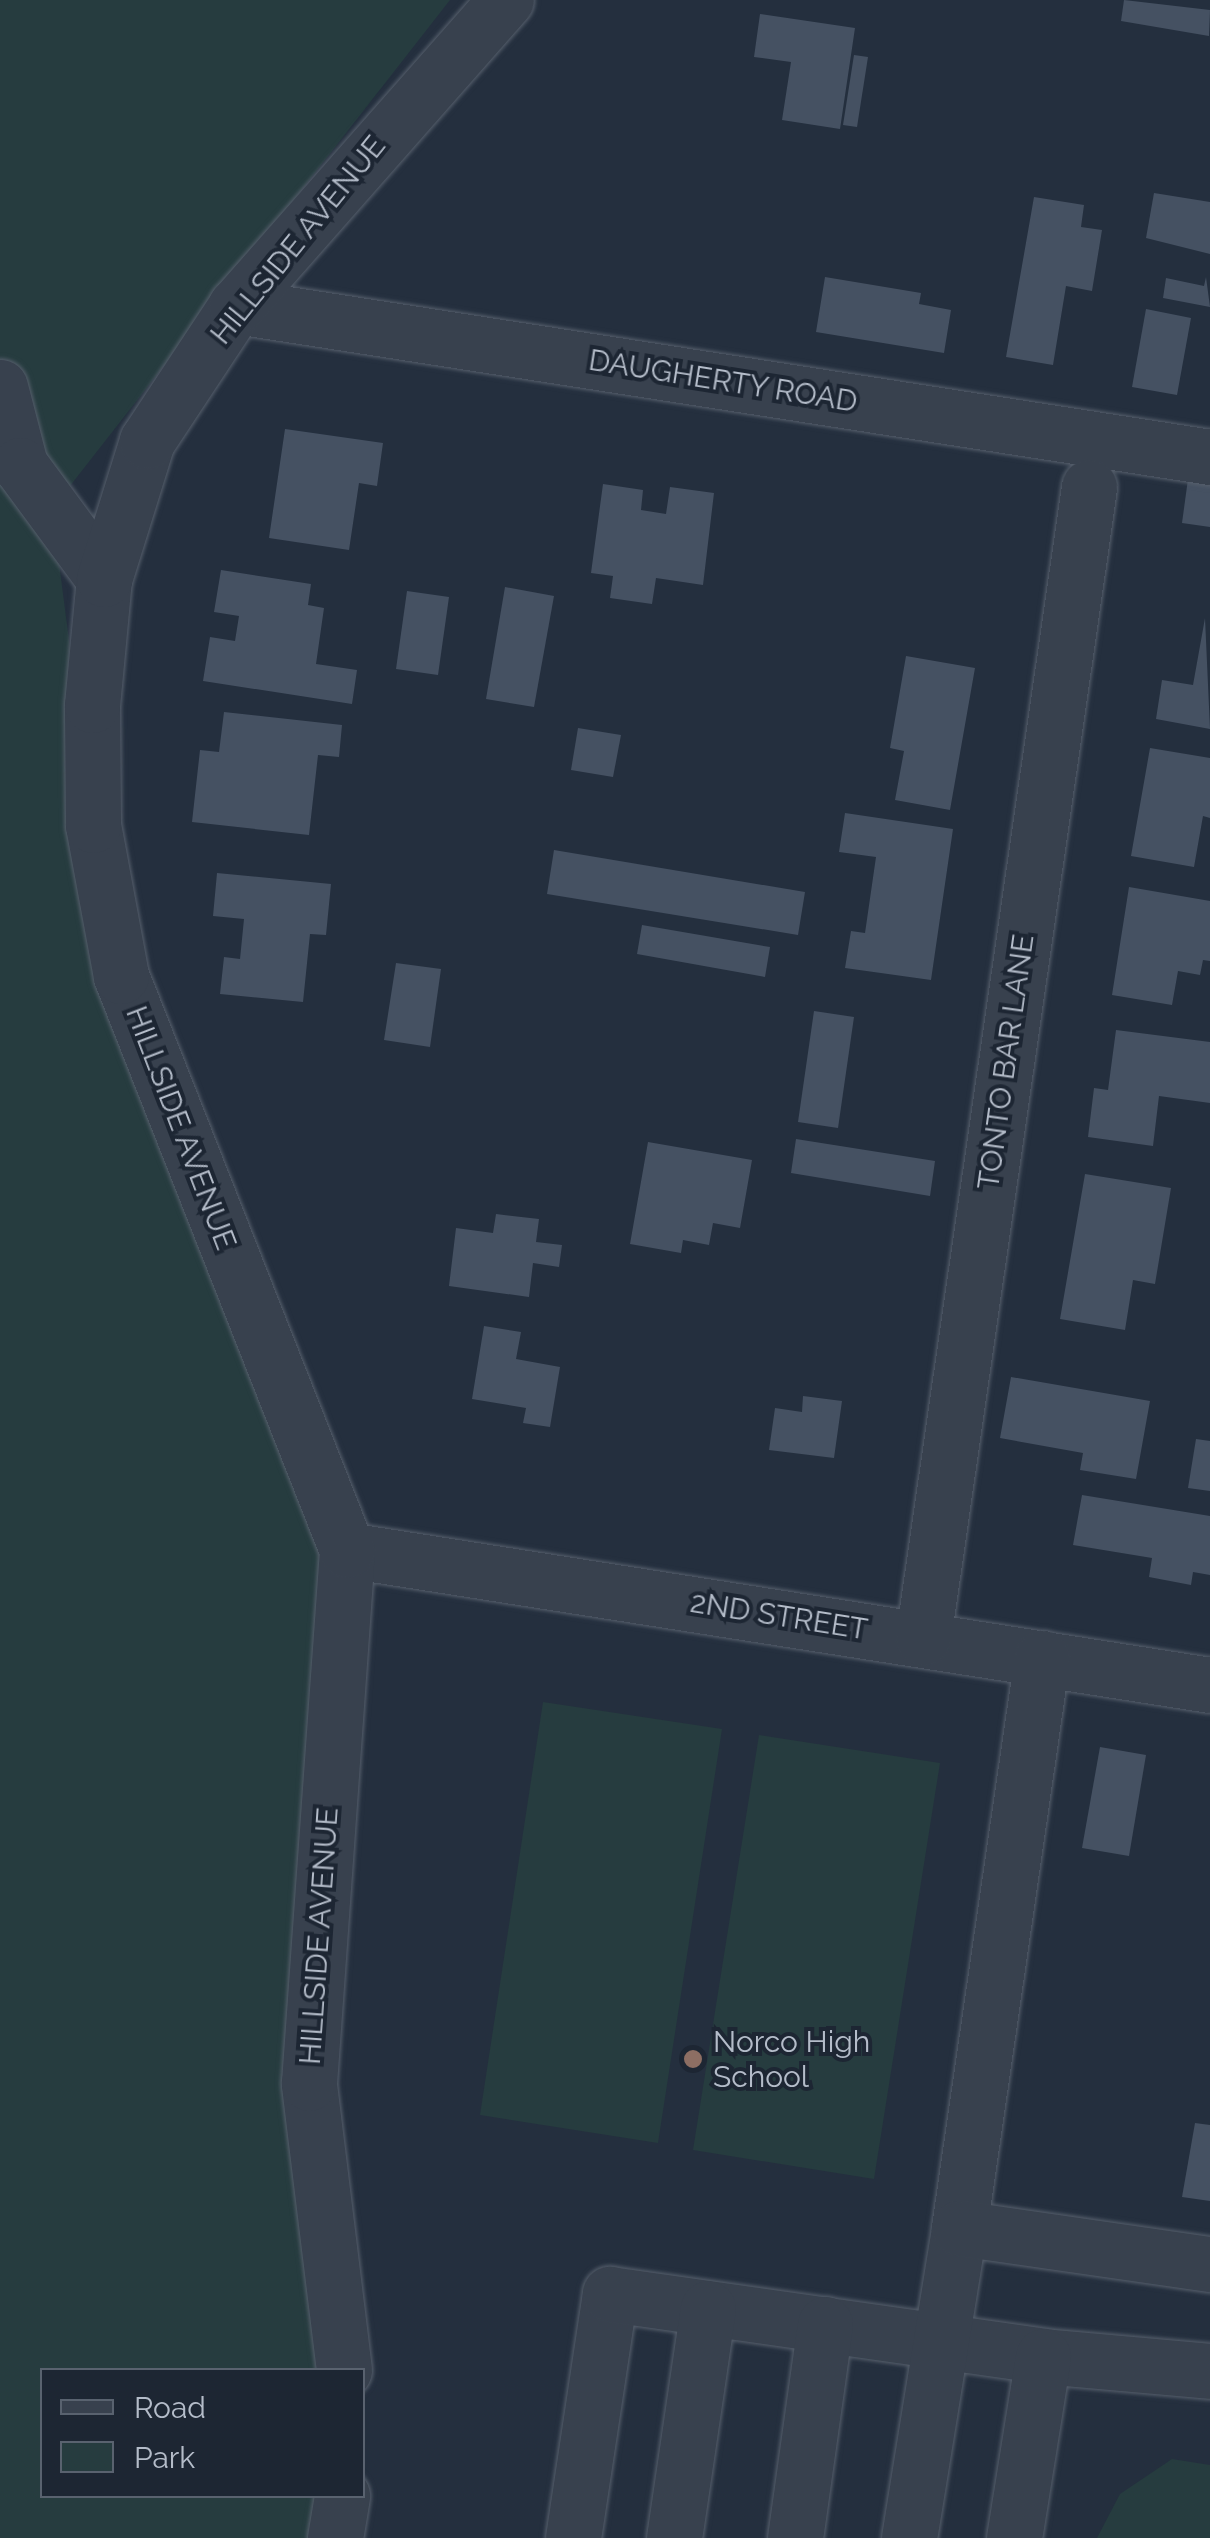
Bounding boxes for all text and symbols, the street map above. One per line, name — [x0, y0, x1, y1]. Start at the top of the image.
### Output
street label: HILLSIDE AVENUE — [203, 128, 393, 352]
street label: DAUGHERTY ROAD — [586, 342, 860, 420]
street label: TONTO BAR LANE — [970, 932, 1042, 1192]
street label: HILLSIDE AVENUE — [118, 1001, 244, 1255]
street label: 2ND STREET — [688, 1584, 870, 1648]
street label: HILLSIDE AVENUE — [292, 1806, 346, 2066]
place label: Norco High School — [713, 2024, 870, 2094]
marker: Norco High School — [682, 2048, 704, 2070]
legend — [40, 2368, 365, 2498]
text: Road — [134, 2390, 206, 2425]
text: Park — [134, 2440, 195, 2475]

